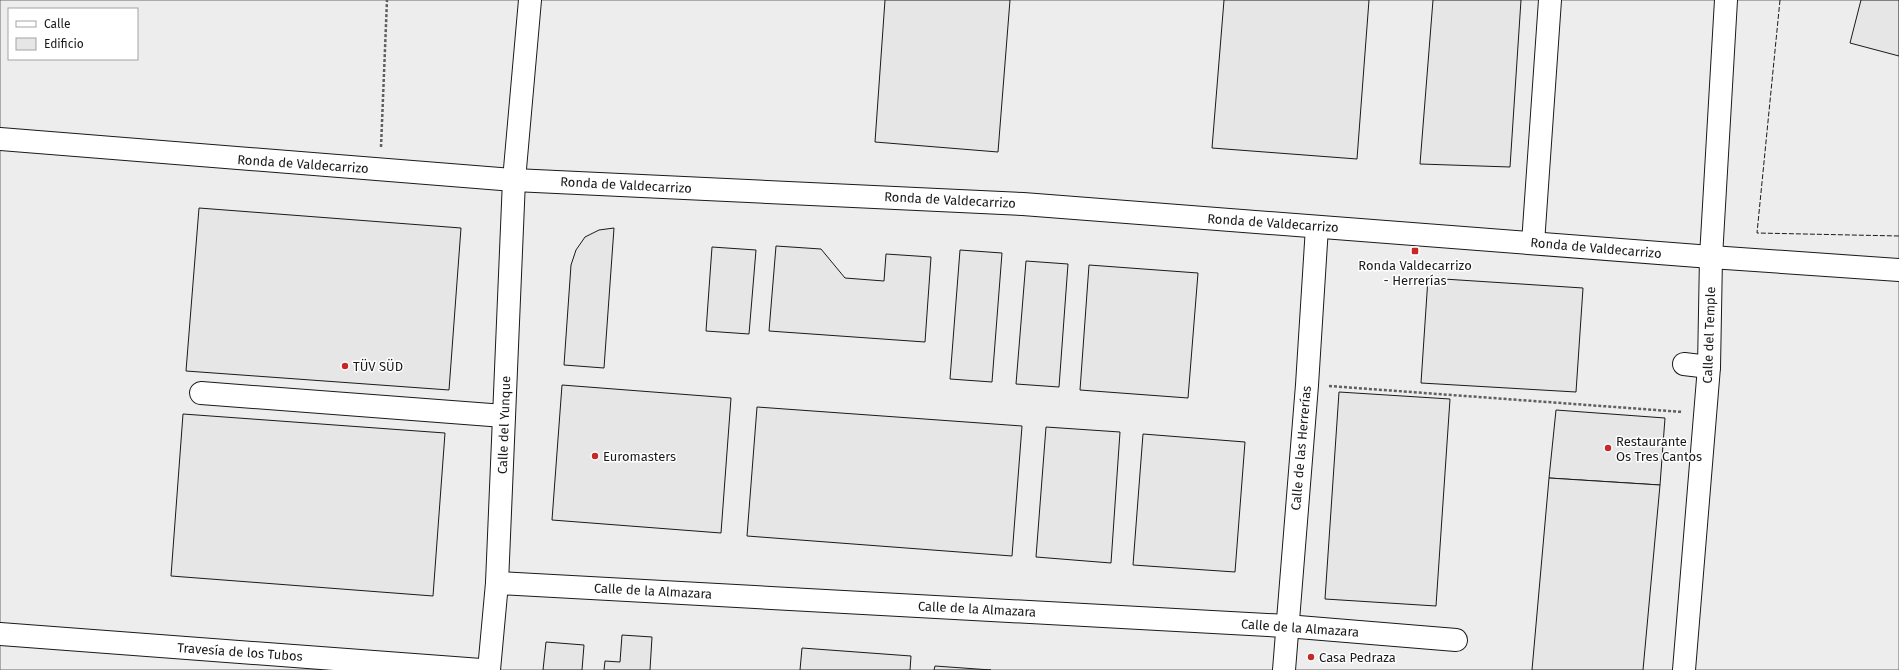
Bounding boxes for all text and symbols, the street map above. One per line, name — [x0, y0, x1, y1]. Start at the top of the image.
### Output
legend — [8, 8, 138, 60]
text: Calle — [44, 17, 71, 31]
text: Edificio — [44, 37, 84, 51]
street label: Ronda de Valdecarrizo — [237, 152, 369, 176]
street label: Ronda de Valdecarrizo — [560, 174, 692, 196]
street label: Ronda de Valdecarrizo — [884, 189, 1016, 211]
street label: Ronda de Valdecarrizo — [1207, 211, 1339, 235]
street label: Ronda de Valdecarrizo — [1530, 235, 1662, 261]
marker: Ronda Valdecarrizo - Herrerías — [1410, 246, 1420, 256]
place label: Ronda Valdecarrizo - Herrerías — [1358, 258, 1472, 288]
street label: Calle del Temple — [1700, 286, 1718, 384]
place label: TÜV SÜD — [353, 358, 403, 374]
marker: TÜV SÜD — [340, 361, 350, 371]
street label: Calle del Yunque — [495, 376, 513, 474]
street label: Calle de las Herrerías — [1288, 385, 1314, 511]
place label: Restaurante Os Tres Cantos — [1616, 434, 1702, 464]
marker: Restaurante Os Tres Cantos — [1603, 443, 1613, 453]
place label: Euromasters — [603, 449, 676, 464]
marker: Euromasters — [590, 451, 600, 461]
street label: Calle de la Almazara — [593, 580, 713, 602]
street label: Calle de la Almazara — [917, 598, 1037, 620]
street label: Calle de la Almazara — [1240, 616, 1360, 640]
street label: Travesía de los Tubos — [177, 640, 303, 664]
place label: Casa Pedraza — [1319, 650, 1396, 665]
marker: Casa Pedraza — [1306, 652, 1316, 662]

